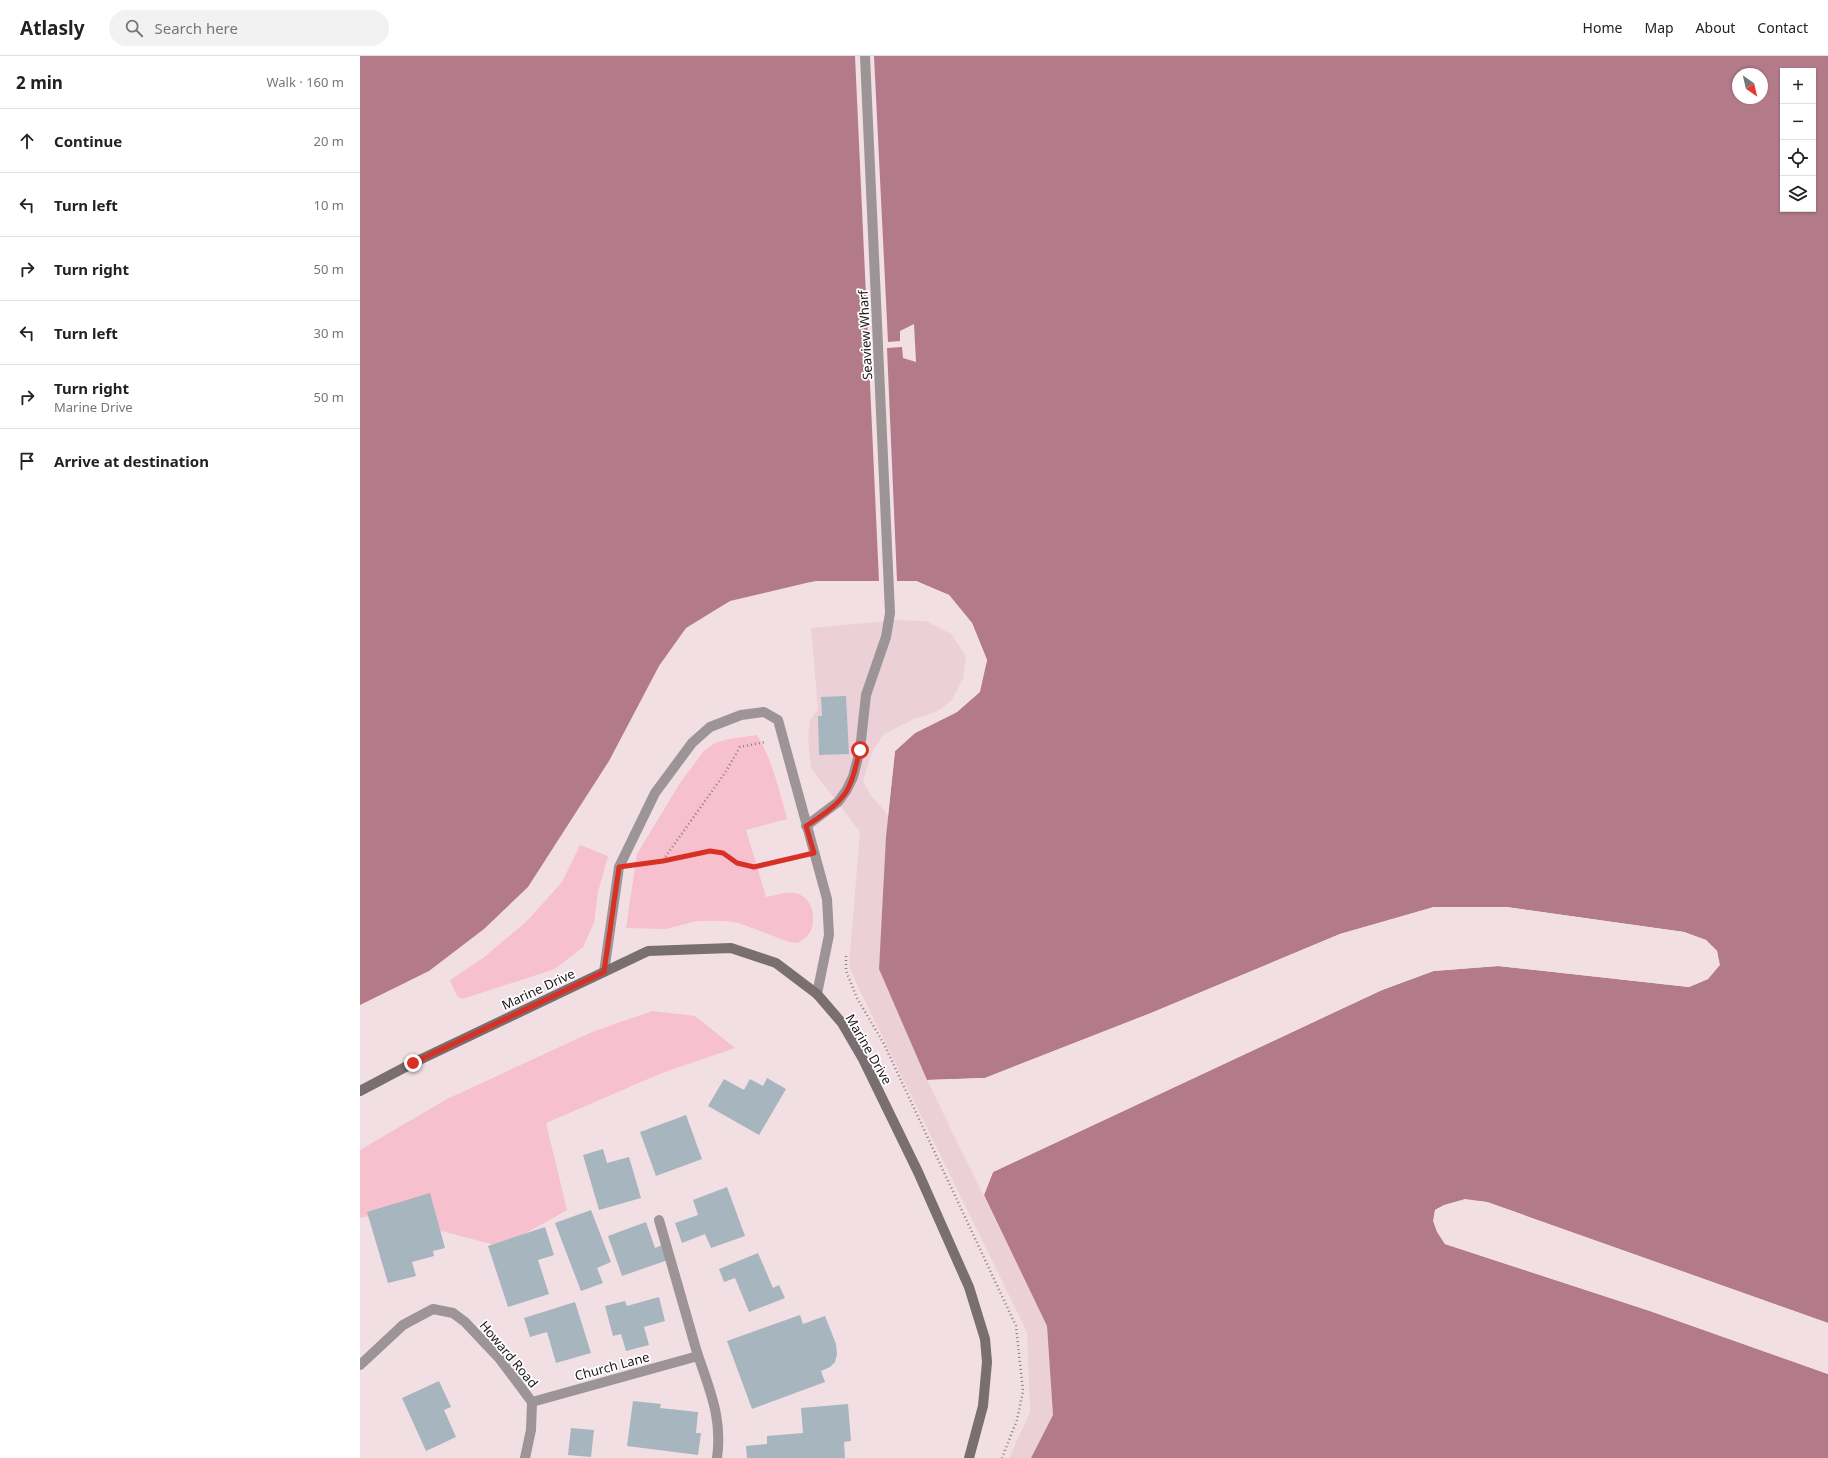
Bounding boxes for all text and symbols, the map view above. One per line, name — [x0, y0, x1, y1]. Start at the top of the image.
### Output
search box — [109, 10, 389, 46]
text: Atlasly — [20, 15, 85, 41]
icon: search — [123, 17, 145, 39]
text: Search here — [155, 18, 238, 38]
text: Home — [1583, 18, 1622, 37]
text: Map — [1644, 18, 1674, 37]
text: About — [1696, 18, 1735, 37]
text: Contact — [1757, 18, 1808, 37]
north arrow — [1732, 68, 1768, 104]
map controls — [1780, 68, 1816, 212]
button: + — [1780, 68, 1816, 104]
text: 2 min — [16, 71, 63, 94]
text: Walk · 160 m — [266, 73, 344, 91]
button: − — [1780, 104, 1816, 140]
icon: ahead — [16, 130, 38, 152]
text: Continue — [54, 131, 122, 151]
text: 20 m — [314, 132, 344, 150]
button: locate — [1780, 140, 1816, 176]
button: layers — [1780, 176, 1816, 212]
icon: left — [16, 194, 38, 216]
text: Turn left — [54, 195, 118, 215]
text: 10 m — [314, 196, 344, 214]
icon: right — [16, 258, 38, 280]
text: Turn right — [54, 259, 129, 279]
text: 50 m — [314, 260, 344, 278]
street label: Seaview Wharf — [854, 288, 876, 380]
icon: left — [16, 322, 38, 344]
text: Turn left — [54, 323, 118, 343]
text: 30 m — [314, 324, 344, 342]
text: Turn right — [54, 378, 129, 398]
icon: right — [16, 386, 38, 408]
text: 50 m — [314, 388, 344, 406]
text: Marine Drive — [54, 398, 133, 416]
icon: arrive — [16, 450, 38, 472]
text: Arrive at destination — [54, 451, 209, 471]
route start — [851, 741, 869, 759]
street label: Marine Drive — [499, 964, 577, 1014]
street label: Marine Drive — [842, 1010, 896, 1088]
route end — [404, 1054, 422, 1072]
street label: Howard Road — [476, 1317, 542, 1391]
street label: Church Lane — [573, 1347, 651, 1385]

